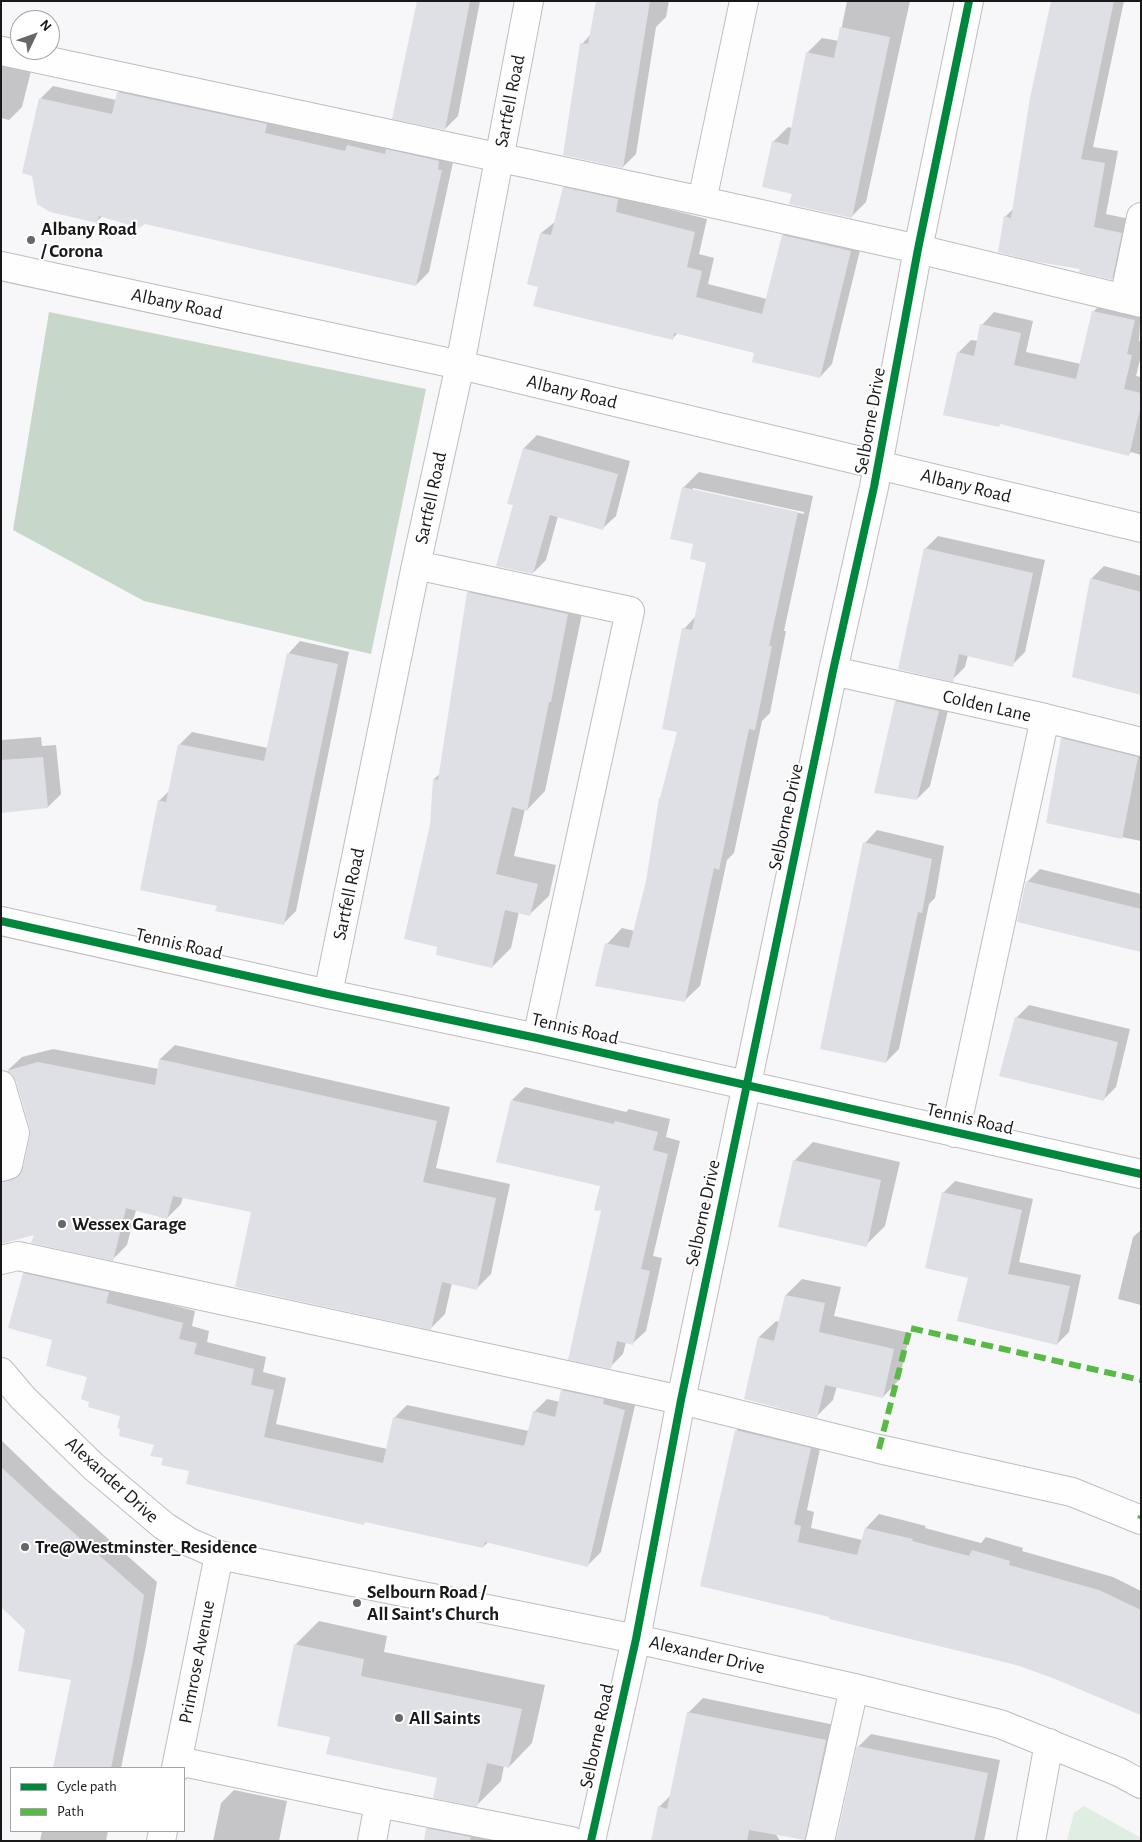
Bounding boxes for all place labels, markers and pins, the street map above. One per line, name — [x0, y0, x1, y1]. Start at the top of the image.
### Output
place label: Albany Road / Corona — [41, 218, 137, 262]
marker: Albany Road / Corona — [25, 234, 37, 246]
place label: Wessex Garage — [72, 1213, 187, 1235]
marker: Wessex Garage — [56, 1218, 68, 1230]
place label: Tre@Westminster_Residence — [35, 1536, 257, 1558]
marker: Tre@Westminster_Residence — [19, 1541, 31, 1553]
place label: Selbourn Road / All Saint's Church — [367, 1581, 499, 1625]
marker: Selbourn Road / All Saint's Church — [351, 1597, 363, 1609]
place label: All Saints — [409, 1707, 480, 1729]
marker: All Saints — [393, 1712, 405, 1724]

